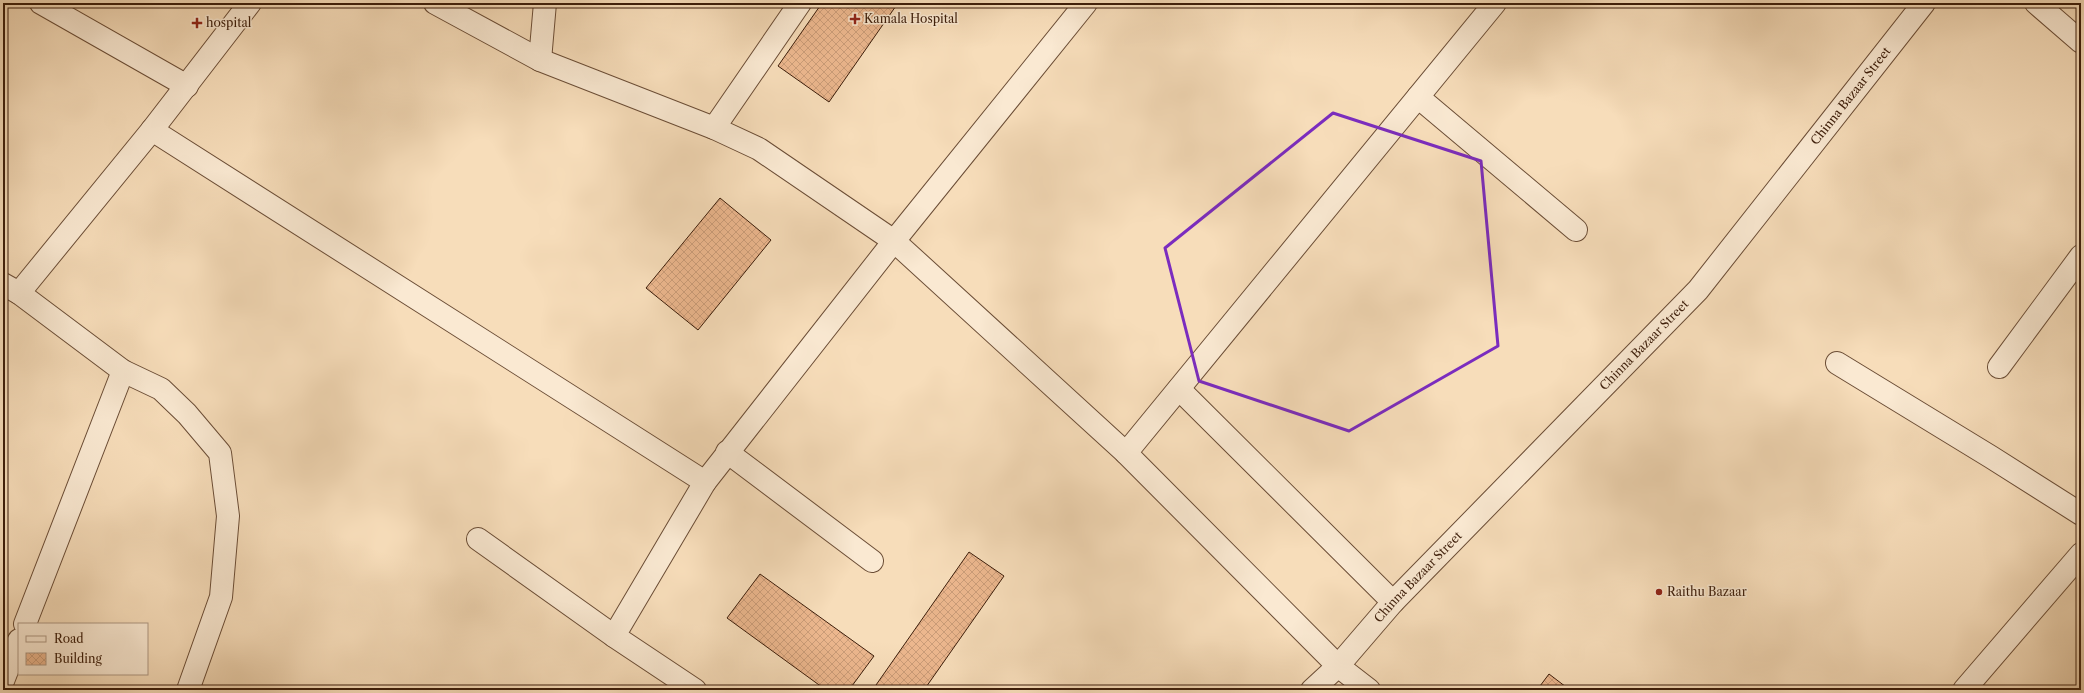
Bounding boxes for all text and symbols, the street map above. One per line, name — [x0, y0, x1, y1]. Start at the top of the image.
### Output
place label: Kamala Hospital — [864, 11, 958, 26]
marker: Kamala Hospital — [849, 13, 861, 25]
place label: hospital — [206, 15, 252, 30]
marker: hospital — [191, 17, 203, 29]
street label: Chinna Bazaar Street — [1807, 43, 1894, 148]
street label: Chinna Bazaar Street — [1596, 296, 1692, 393]
street label: Chinna Bazaar Street — [1371, 528, 1465, 626]
place label: Raithu Bazaar — [1667, 584, 1747, 599]
marker: Raithu Bazaar — [1654, 587, 1664, 597]
legend — [18, 623, 148, 675]
text: Road — [54, 631, 84, 646]
text: Building — [54, 651, 102, 666]

